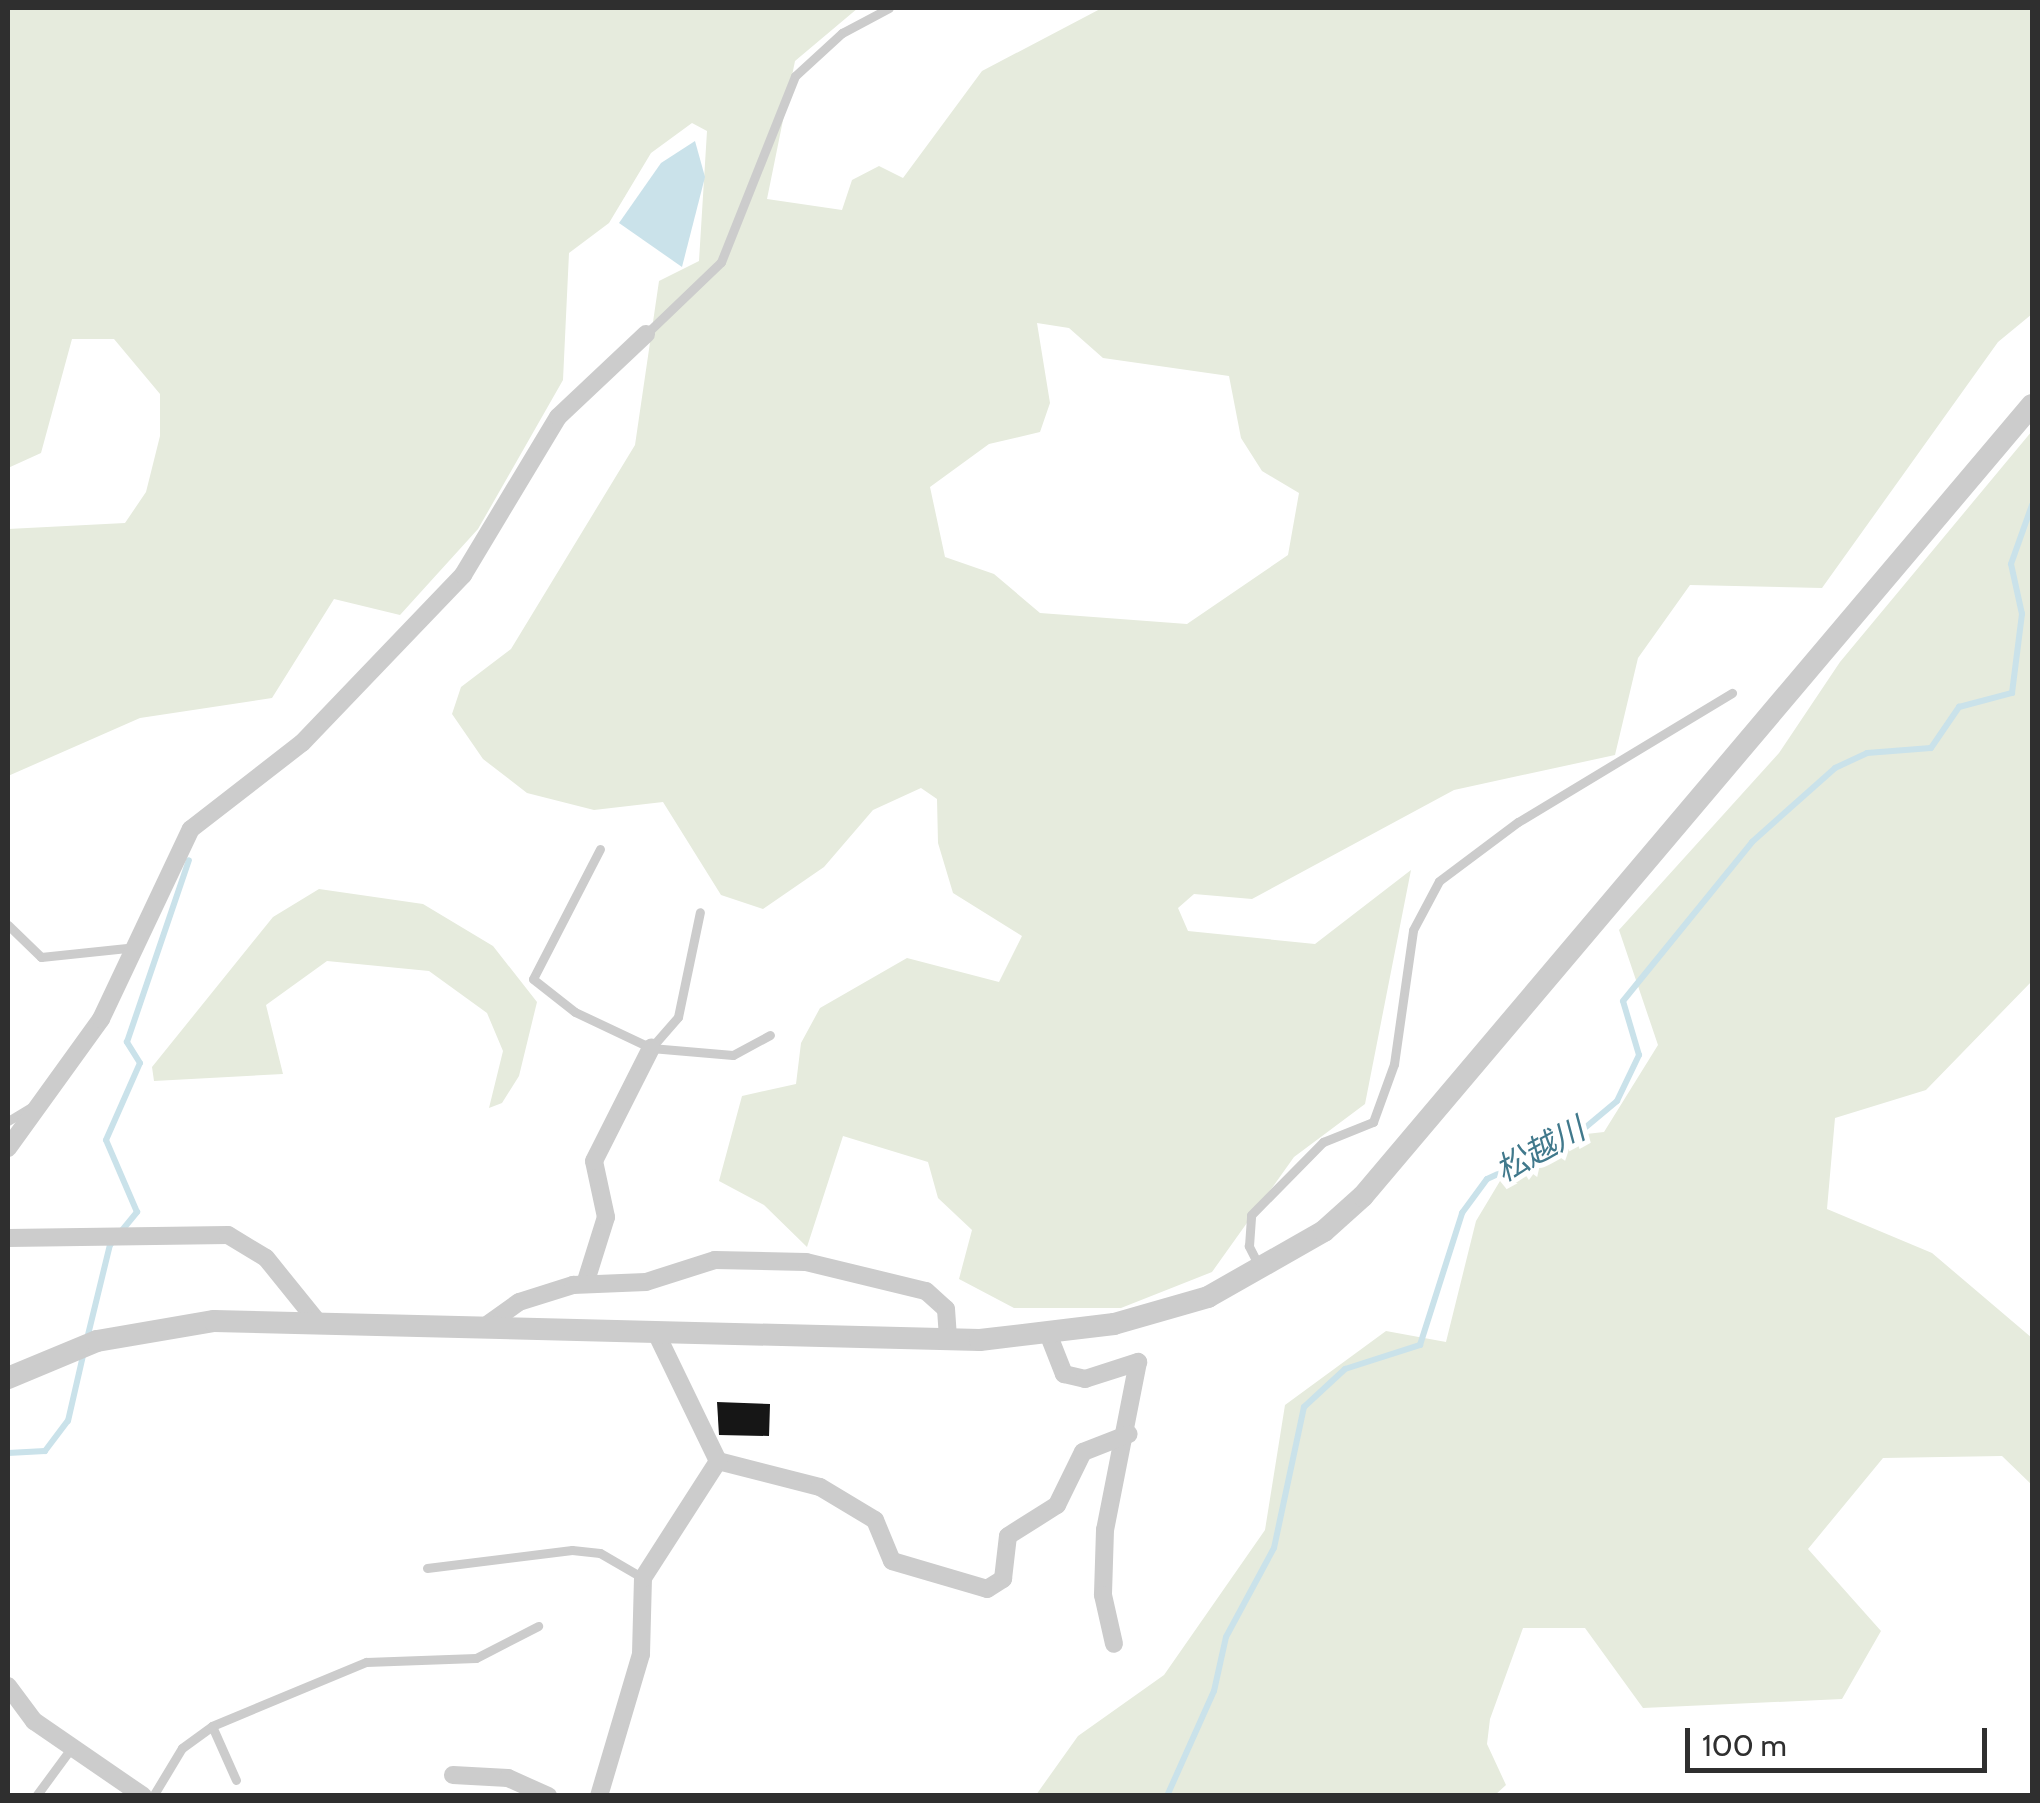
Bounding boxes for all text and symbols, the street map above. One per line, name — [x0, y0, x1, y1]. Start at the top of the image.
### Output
water label: 松越川 — [1489, 1110, 1591, 1190]
scale bar — [1690, 1708, 1992, 1770]
text: 100 m — [1702, 1727, 1787, 1764]

